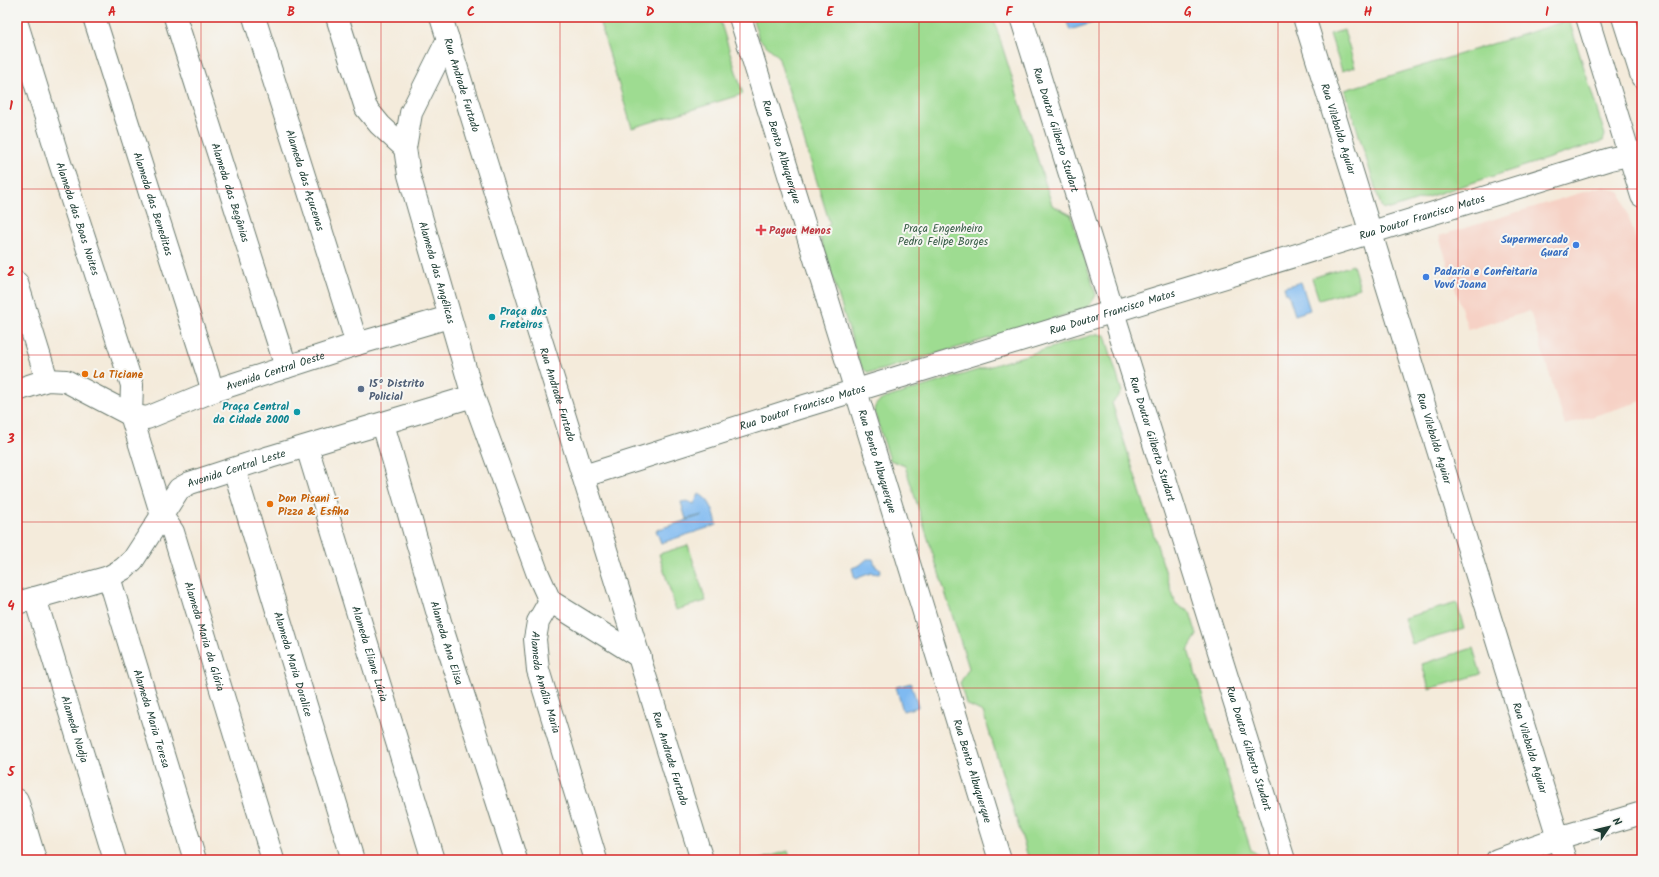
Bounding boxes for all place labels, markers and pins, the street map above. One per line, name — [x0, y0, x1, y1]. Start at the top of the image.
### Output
place label: Pague Menos — [769, 222, 832, 240]
marker: Pague Menos — [756, 225, 766, 235]
place label: Supermercado Guará — [1501, 231, 1569, 262]
marker: Supermercado Guará — [1571, 240, 1581, 250]
place label: Padaria e Confeitaria Vovó Joana — [1434, 263, 1538, 294]
marker: Padaria e Confeitaria Vovó Joana — [1421, 272, 1431, 282]
place label: Praça dos Freteiros — [500, 303, 548, 334]
marker: Praça dos Freteiros — [487, 312, 497, 322]
place label: La Ticiane — [93, 366, 144, 384]
marker: La Ticiane — [80, 369, 90, 379]
place label: 15º Distrito Policial — [369, 375, 424, 406]
marker: 15º Distrito Policial — [356, 384, 366, 394]
place label: Praça Central da Cidade 2000 — [213, 398, 289, 429]
marker: Praça Central da Cidade 2000 — [292, 407, 302, 417]
place label: Don Pisani - Pizza & Esfiha — [278, 490, 349, 521]
marker: Don Pisani - Pizza & Esfiha — [265, 499, 275, 509]

